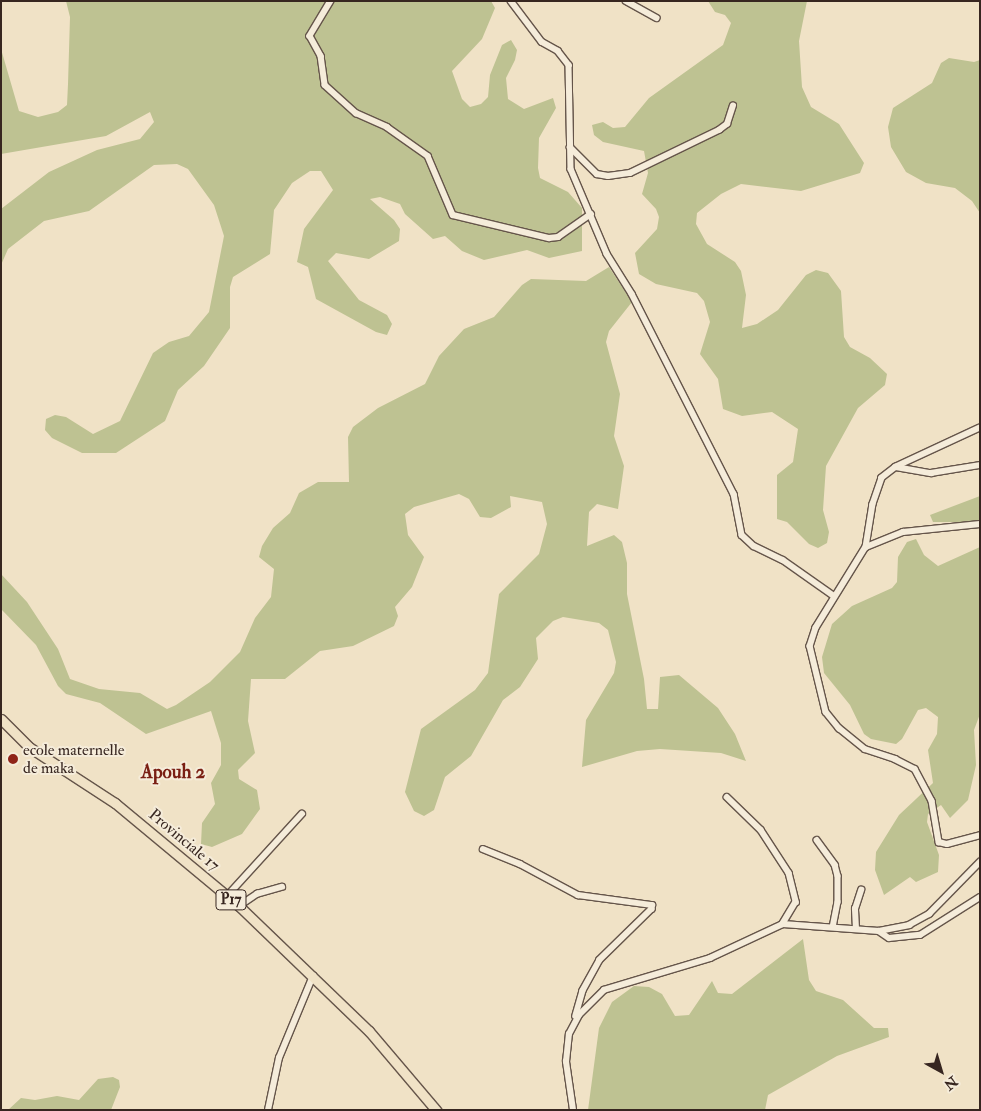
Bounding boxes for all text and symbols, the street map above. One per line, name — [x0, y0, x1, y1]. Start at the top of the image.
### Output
place label: ecole maternelle de maka — [23, 740, 124, 778]
marker: ecole maternelle de maka — [7, 753, 19, 765]
district label: Apouh 2 — [141, 762, 205, 784]
street label: Provinciale 17 — [145, 805, 223, 875]
road number: P17 — [215, 888, 247, 912]
north arrow — [916, 1046, 966, 1096]
text: N — [941, 1072, 961, 1094]

